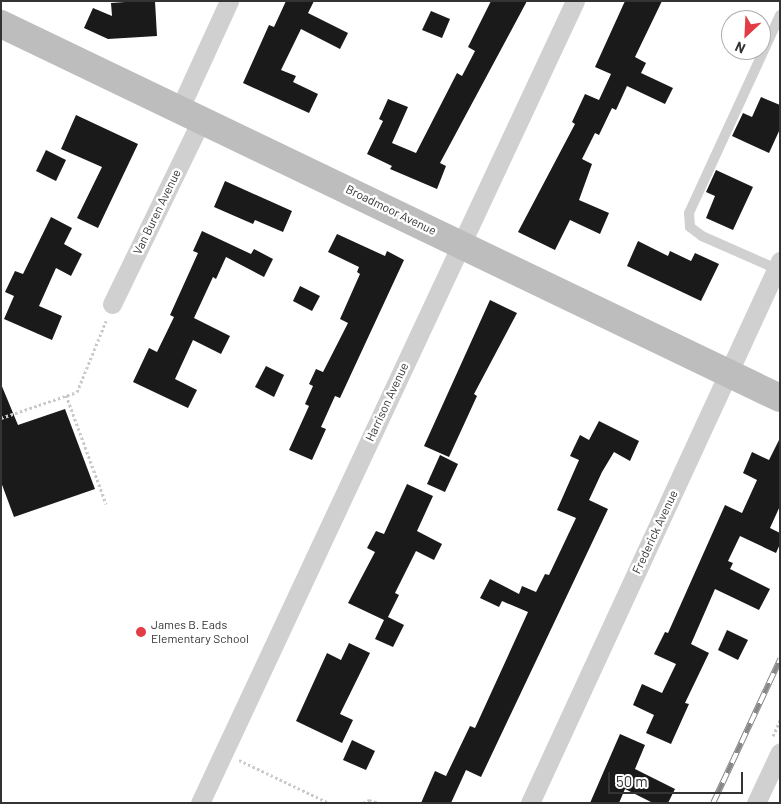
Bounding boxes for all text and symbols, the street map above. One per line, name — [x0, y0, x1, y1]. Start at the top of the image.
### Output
north arrow — [721, 10, 771, 60]
text: N — [732, 38, 748, 58]
street label: Van Buren Avenue — [130, 167, 184, 257]
street label: Broadmoor Avenue — [343, 182, 439, 238]
street label: Harrison Avenue — [362, 360, 412, 444]
street label: Frederick Avenue — [629, 488, 681, 576]
place label: James B. Eads Elementary School — [151, 618, 249, 646]
marker: James B. Eads Elementary School — [135, 626, 147, 638]
scale bar — [611, 762, 746, 794]
text: 50 m — [616, 772, 648, 790]

